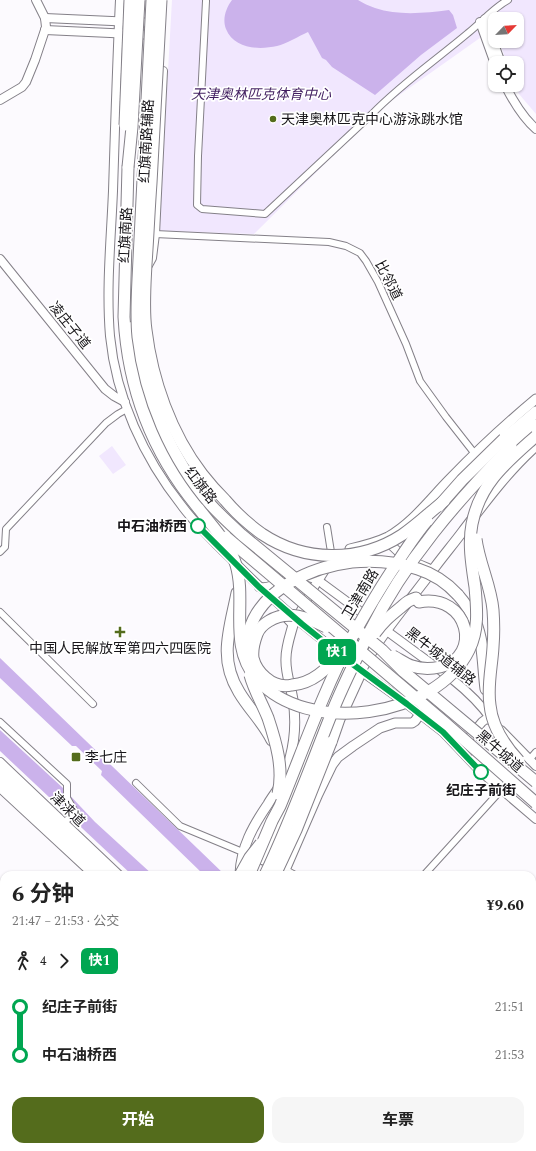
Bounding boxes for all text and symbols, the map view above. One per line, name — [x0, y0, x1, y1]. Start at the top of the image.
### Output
north arrow — [488, 12, 524, 48]
map controls — [488, 12, 524, 92]
button: locate — [488, 56, 524, 92]
park label: 天津奥林匹克体育中心 — [191, 84, 332, 105]
street label: 红旗南路辅路 — [134, 99, 159, 184]
place label: 天津奥林匹克中心游泳跳水馆 — [281, 109, 463, 130]
marker: 天津奥林匹克中心游泳跳水馆 — [268, 114, 278, 124]
street label: 红旗南路 — [114, 207, 137, 264]
street label: 比邻道 — [370, 257, 407, 304]
street label: 凌庄子道 — [44, 297, 95, 354]
street label: 红旗路 — [179, 462, 222, 508]
place label: 中石油桥西 — [117, 516, 187, 537]
marker: 中石油桥西 — [190, 518, 206, 534]
street label: 卫津南路 — [337, 565, 384, 624]
street label: 黑牛城道辅路 — [401, 622, 480, 691]
marker: 中国人民解放军第四六四医院 — [114, 626, 126, 638]
place label: 中国人民解放军第四六四医院 — [29, 638, 211, 659]
line badge: 快1 — [319, 639, 355, 665]
text: 快1 — [326, 641, 348, 662]
street label: 黑牛城道 — [472, 725, 528, 778]
place label: 李七庄 — [85, 747, 127, 768]
marker: 李七庄 — [70, 751, 82, 763]
marker: 纪庄子前街 — [473, 764, 489, 780]
place label: 纪庄子前街 — [446, 780, 516, 801]
street label: 津涞道 — [45, 787, 90, 832]
text: 6 分钟 — [12, 878, 74, 911]
text: ¥9.60 — [486, 894, 524, 917]
text: 21:47 – 21:53 · 公交 — [12, 911, 119, 931]
icon: walk — [12, 950, 34, 972]
icon: forward — [53, 950, 75, 972]
text: 快1 — [89, 950, 110, 971]
text: 4 — [40, 951, 47, 971]
text: 纪庄子前街 — [42, 996, 117, 1019]
text: 21:51 — [495, 997, 524, 1017]
text: 中石油桥西 — [42, 1044, 117, 1067]
text: 21:53 — [495, 1045, 524, 1065]
button: 开始 — [12, 1097, 264, 1143]
button: 车票 — [272, 1097, 524, 1143]

